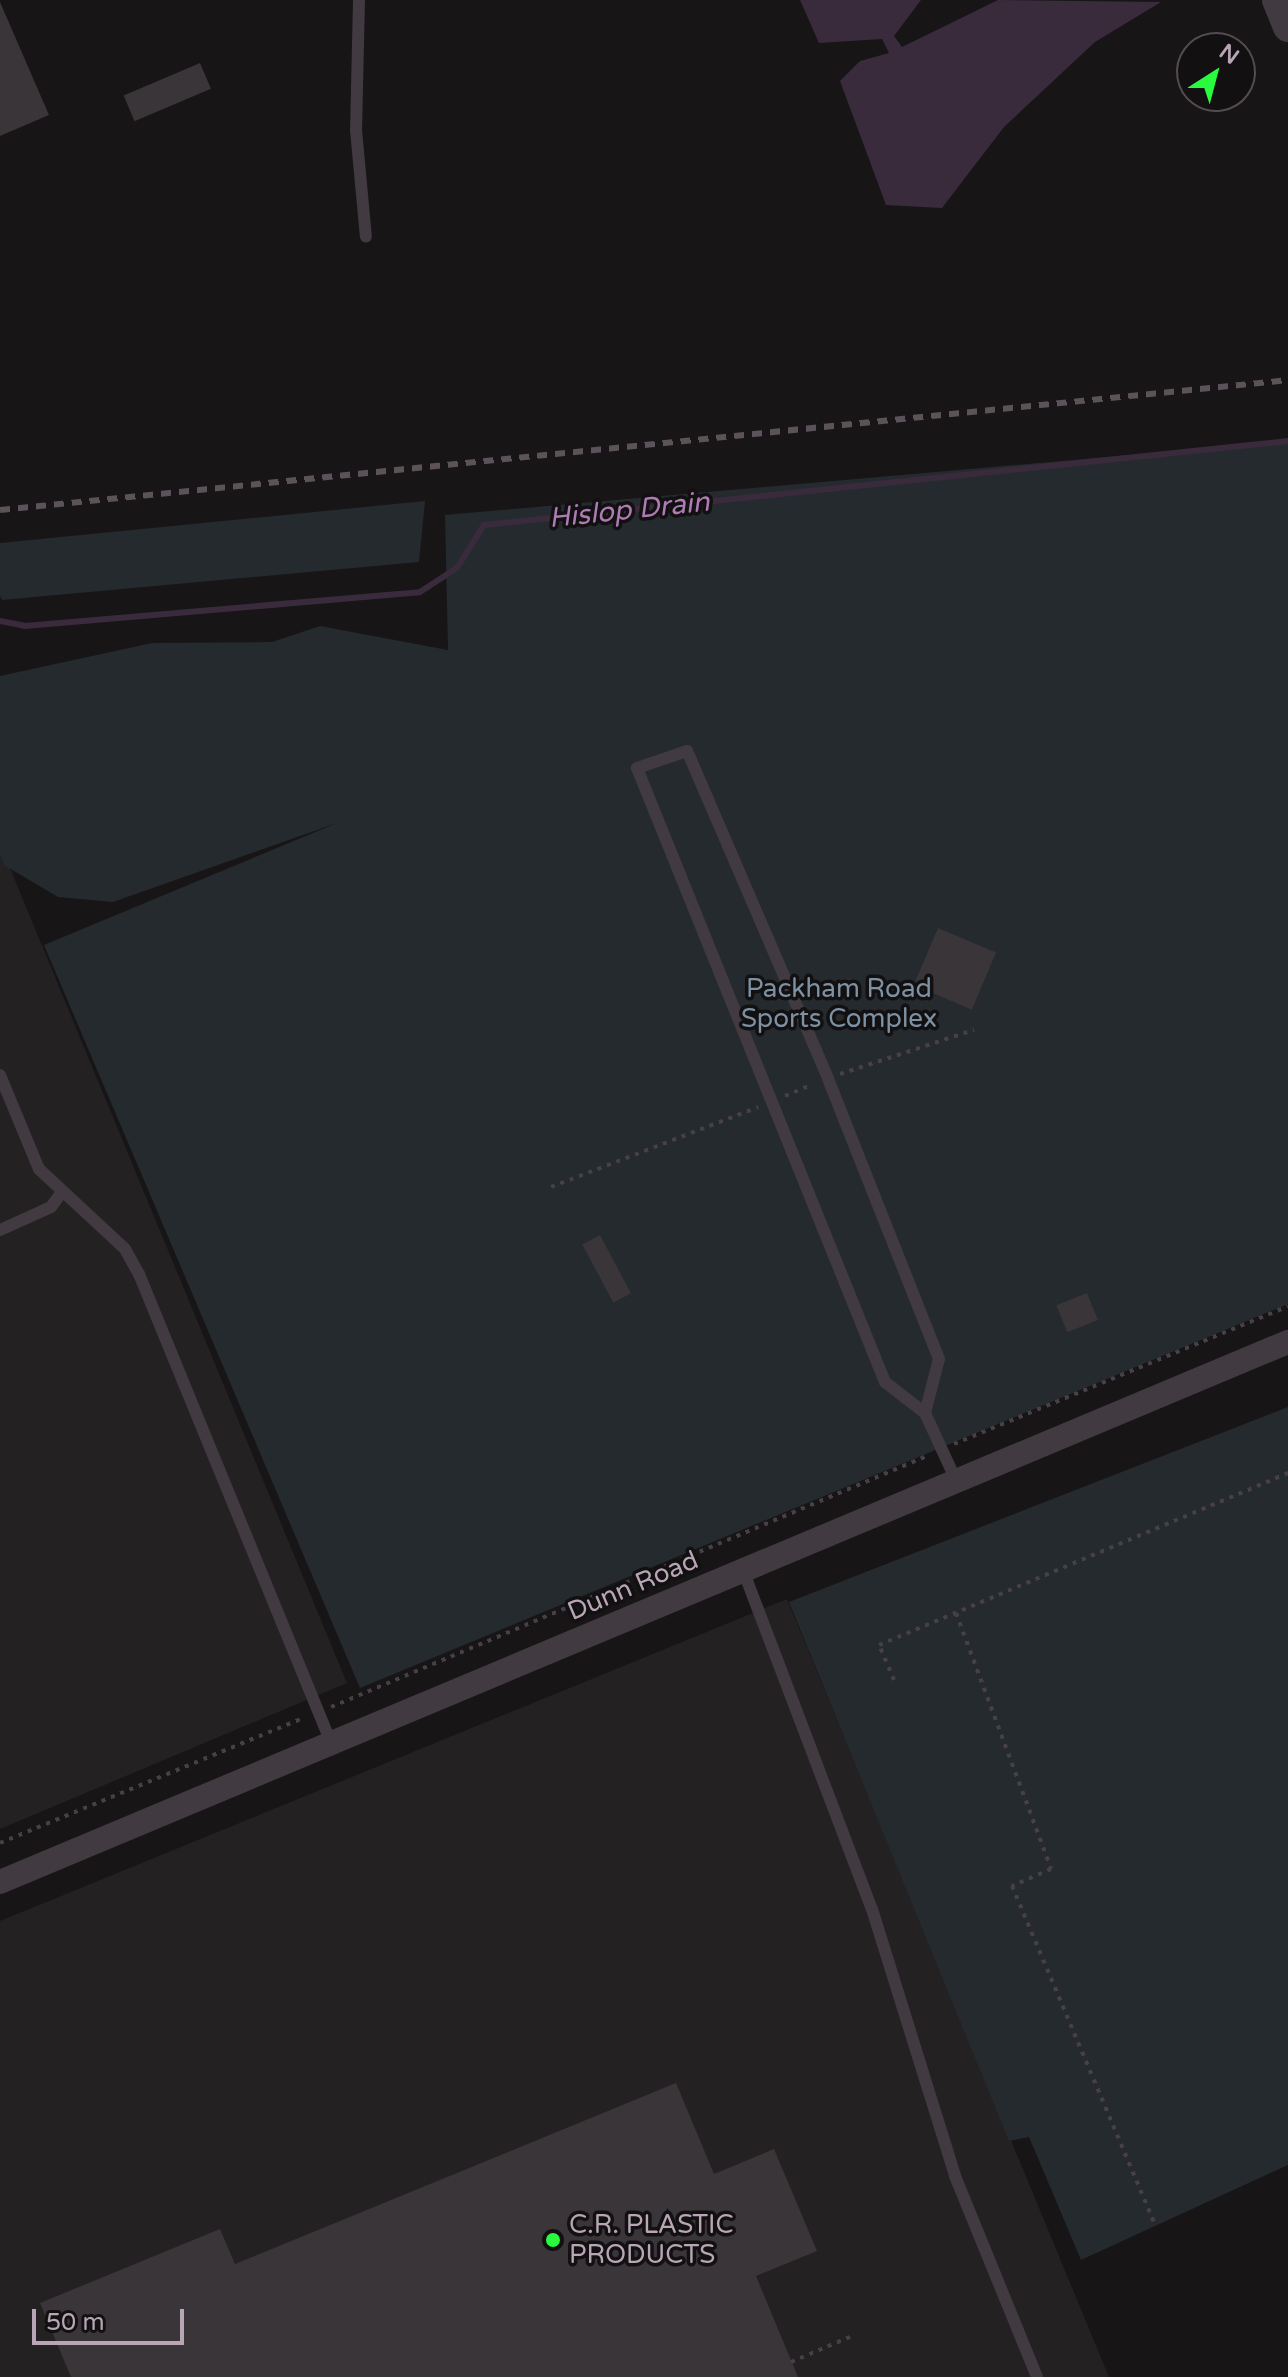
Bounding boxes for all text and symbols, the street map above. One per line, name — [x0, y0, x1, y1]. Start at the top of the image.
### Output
north arrow — [1176, 32, 1256, 112]
text: N — [1214, 38, 1244, 70]
water label: Hislop Drain — [547, 485, 711, 535]
park label: Packham Road Sports Complex — [741, 973, 937, 1034]
street label: Dunn Road — [563, 1545, 703, 1627]
place label: C.R. PLASTIC PRODUCTS — [569, 2209, 734, 2270]
marker: C.R. PLASTIC PRODUCTS — [544, 2231, 562, 2249]
scale bar — [36, 2293, 188, 2343]
text: 50 m — [46, 2308, 104, 2337]

